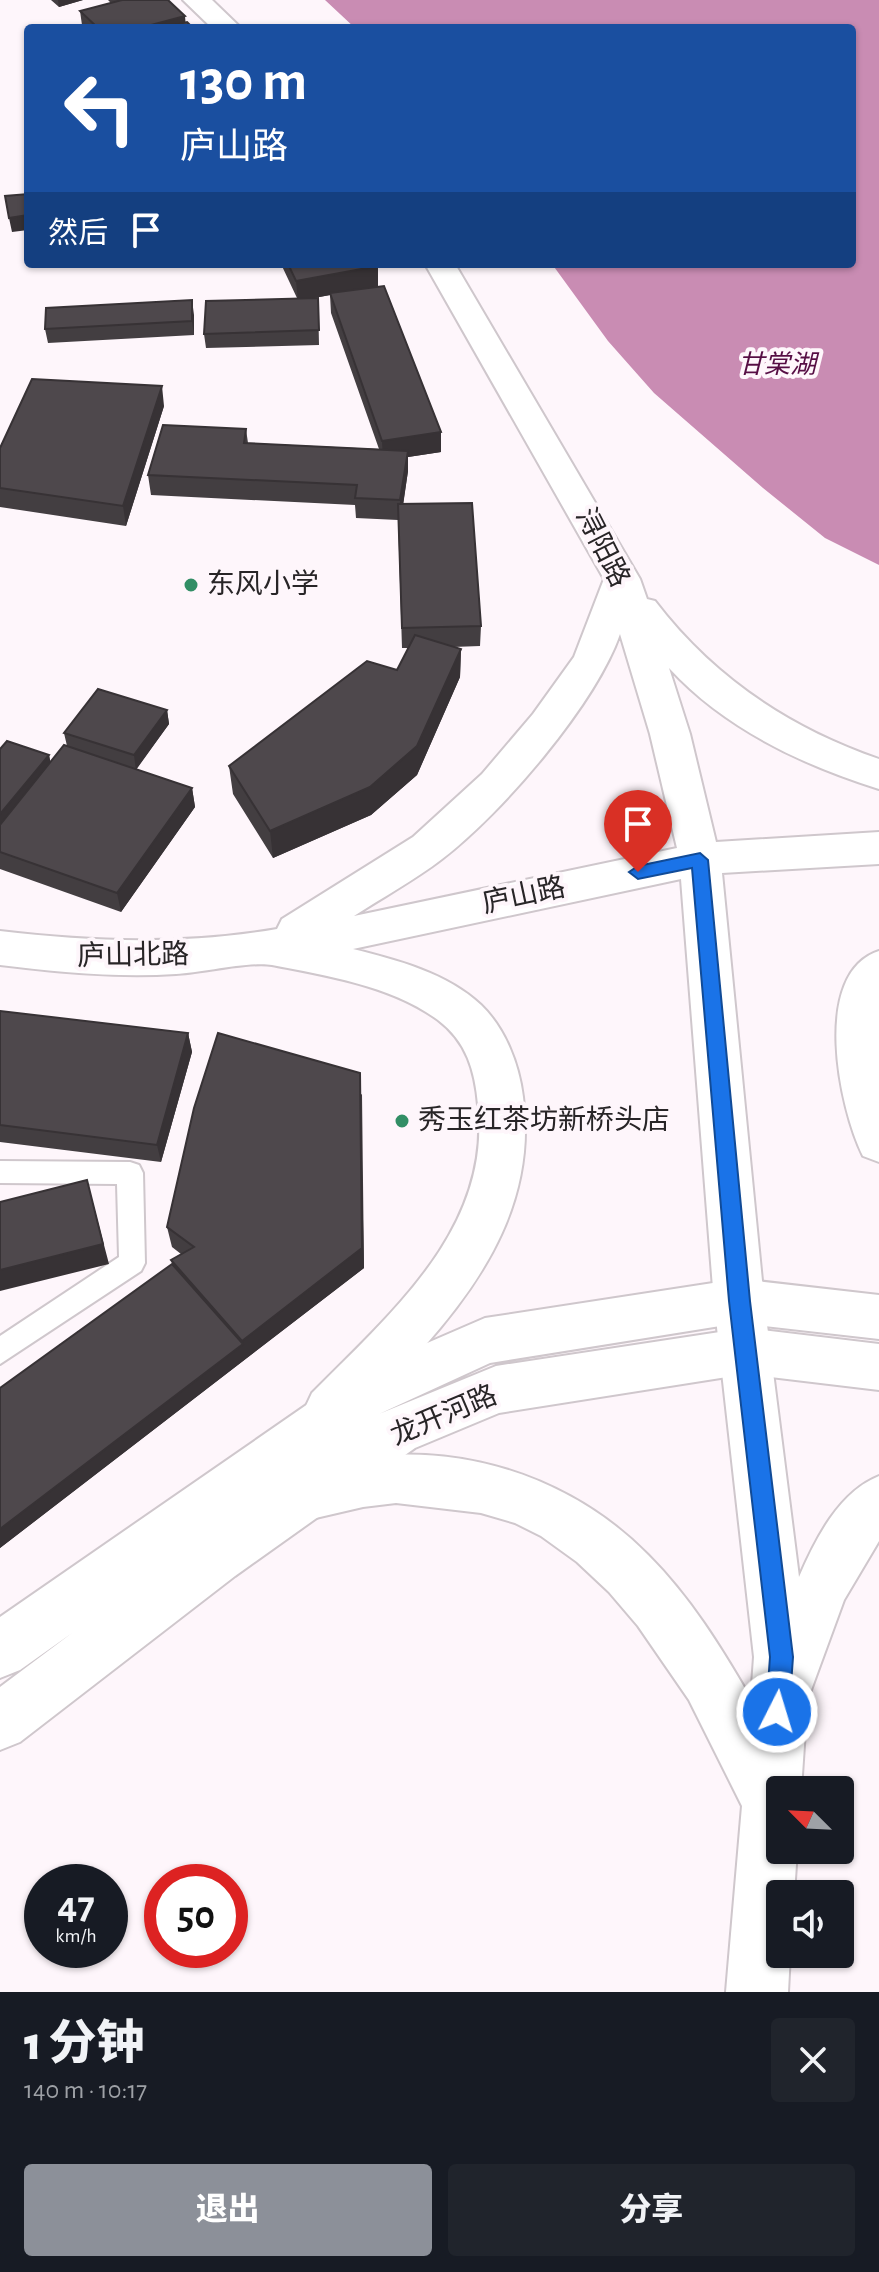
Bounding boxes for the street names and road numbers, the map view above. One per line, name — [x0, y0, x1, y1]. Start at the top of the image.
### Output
street label: 浔阳路 — [570, 503, 635, 592]
street label: 庐山路 — [480, 872, 568, 918]
street label: 庐山北路 — [77, 939, 189, 971]
street label: 龙开河路 — [386, 1379, 501, 1451]

